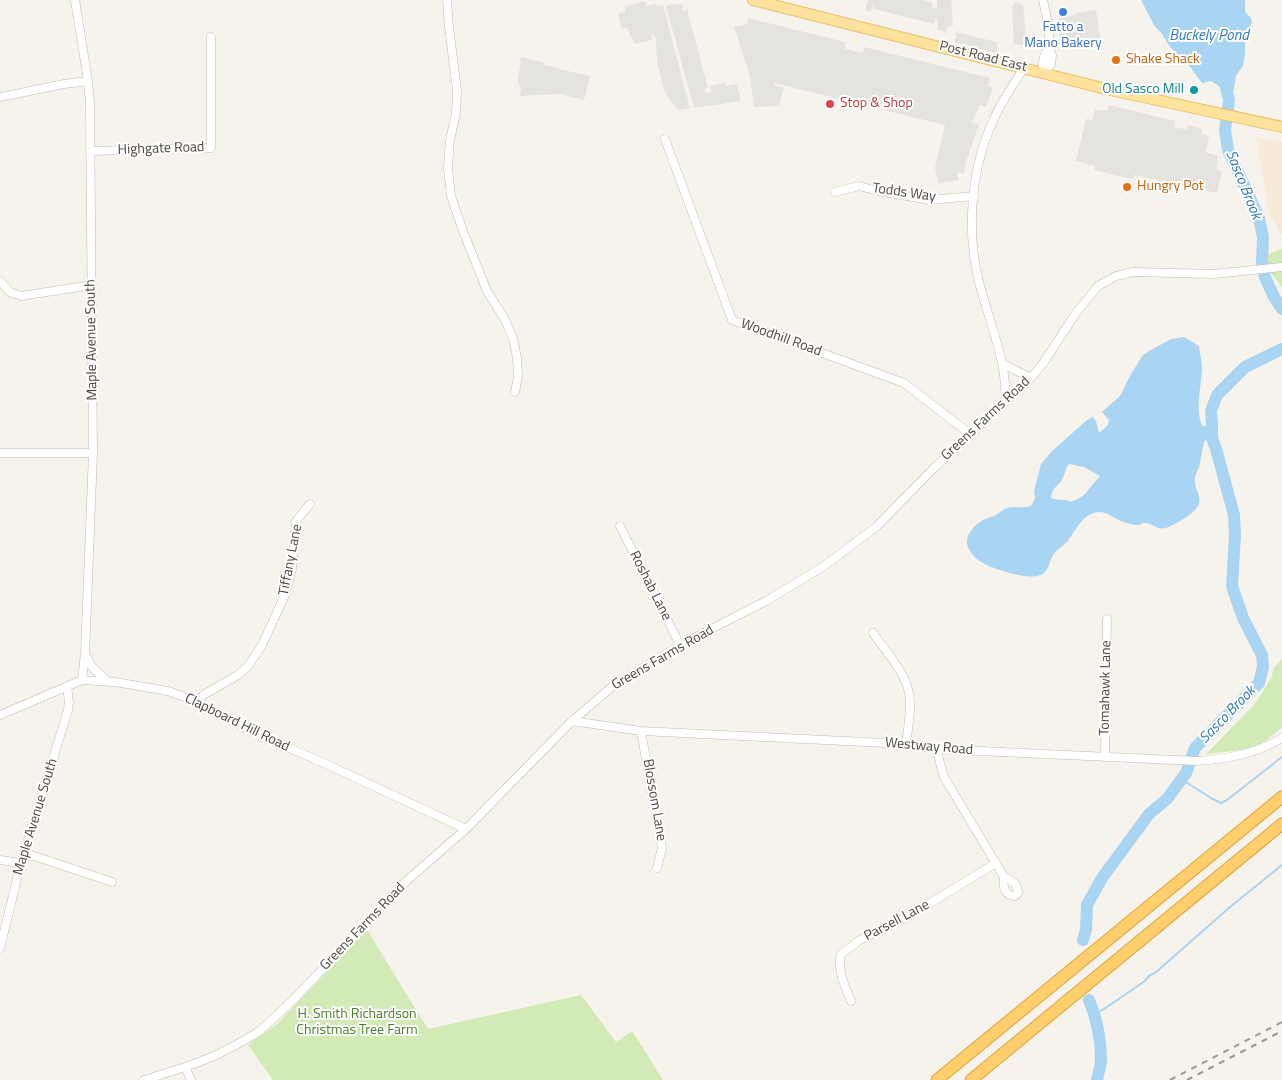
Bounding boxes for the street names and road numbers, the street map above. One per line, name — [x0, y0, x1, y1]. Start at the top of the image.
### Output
street label: Post Road East — [937, 38, 1029, 76]
street label: Highgate Road — [117, 139, 205, 159]
street label: Todds Way — [871, 180, 937, 206]
street label: Maple Avenue South — [83, 279, 101, 401]
street label: Woodhill Road — [738, 316, 824, 360]
street label: Greens Farms Road — [938, 374, 1034, 464]
street label: Tiffany Lane — [276, 523, 306, 597]
street label: Roshab Lane — [625, 548, 675, 624]
street label: Greens Farms Road — [609, 622, 717, 694]
street label: Tomahawk Lane — [1097, 640, 1115, 736]
street label: Clapboard Hill Road — [182, 690, 292, 756]
street label: Westway Road — [884, 735, 974, 759]
street label: Maple Avenue South — [10, 757, 62, 877]
street label: Blossom Lane — [639, 758, 669, 842]
street label: Greens Farms Road — [317, 880, 409, 974]
street label: Parsell Lane — [861, 897, 933, 945]

